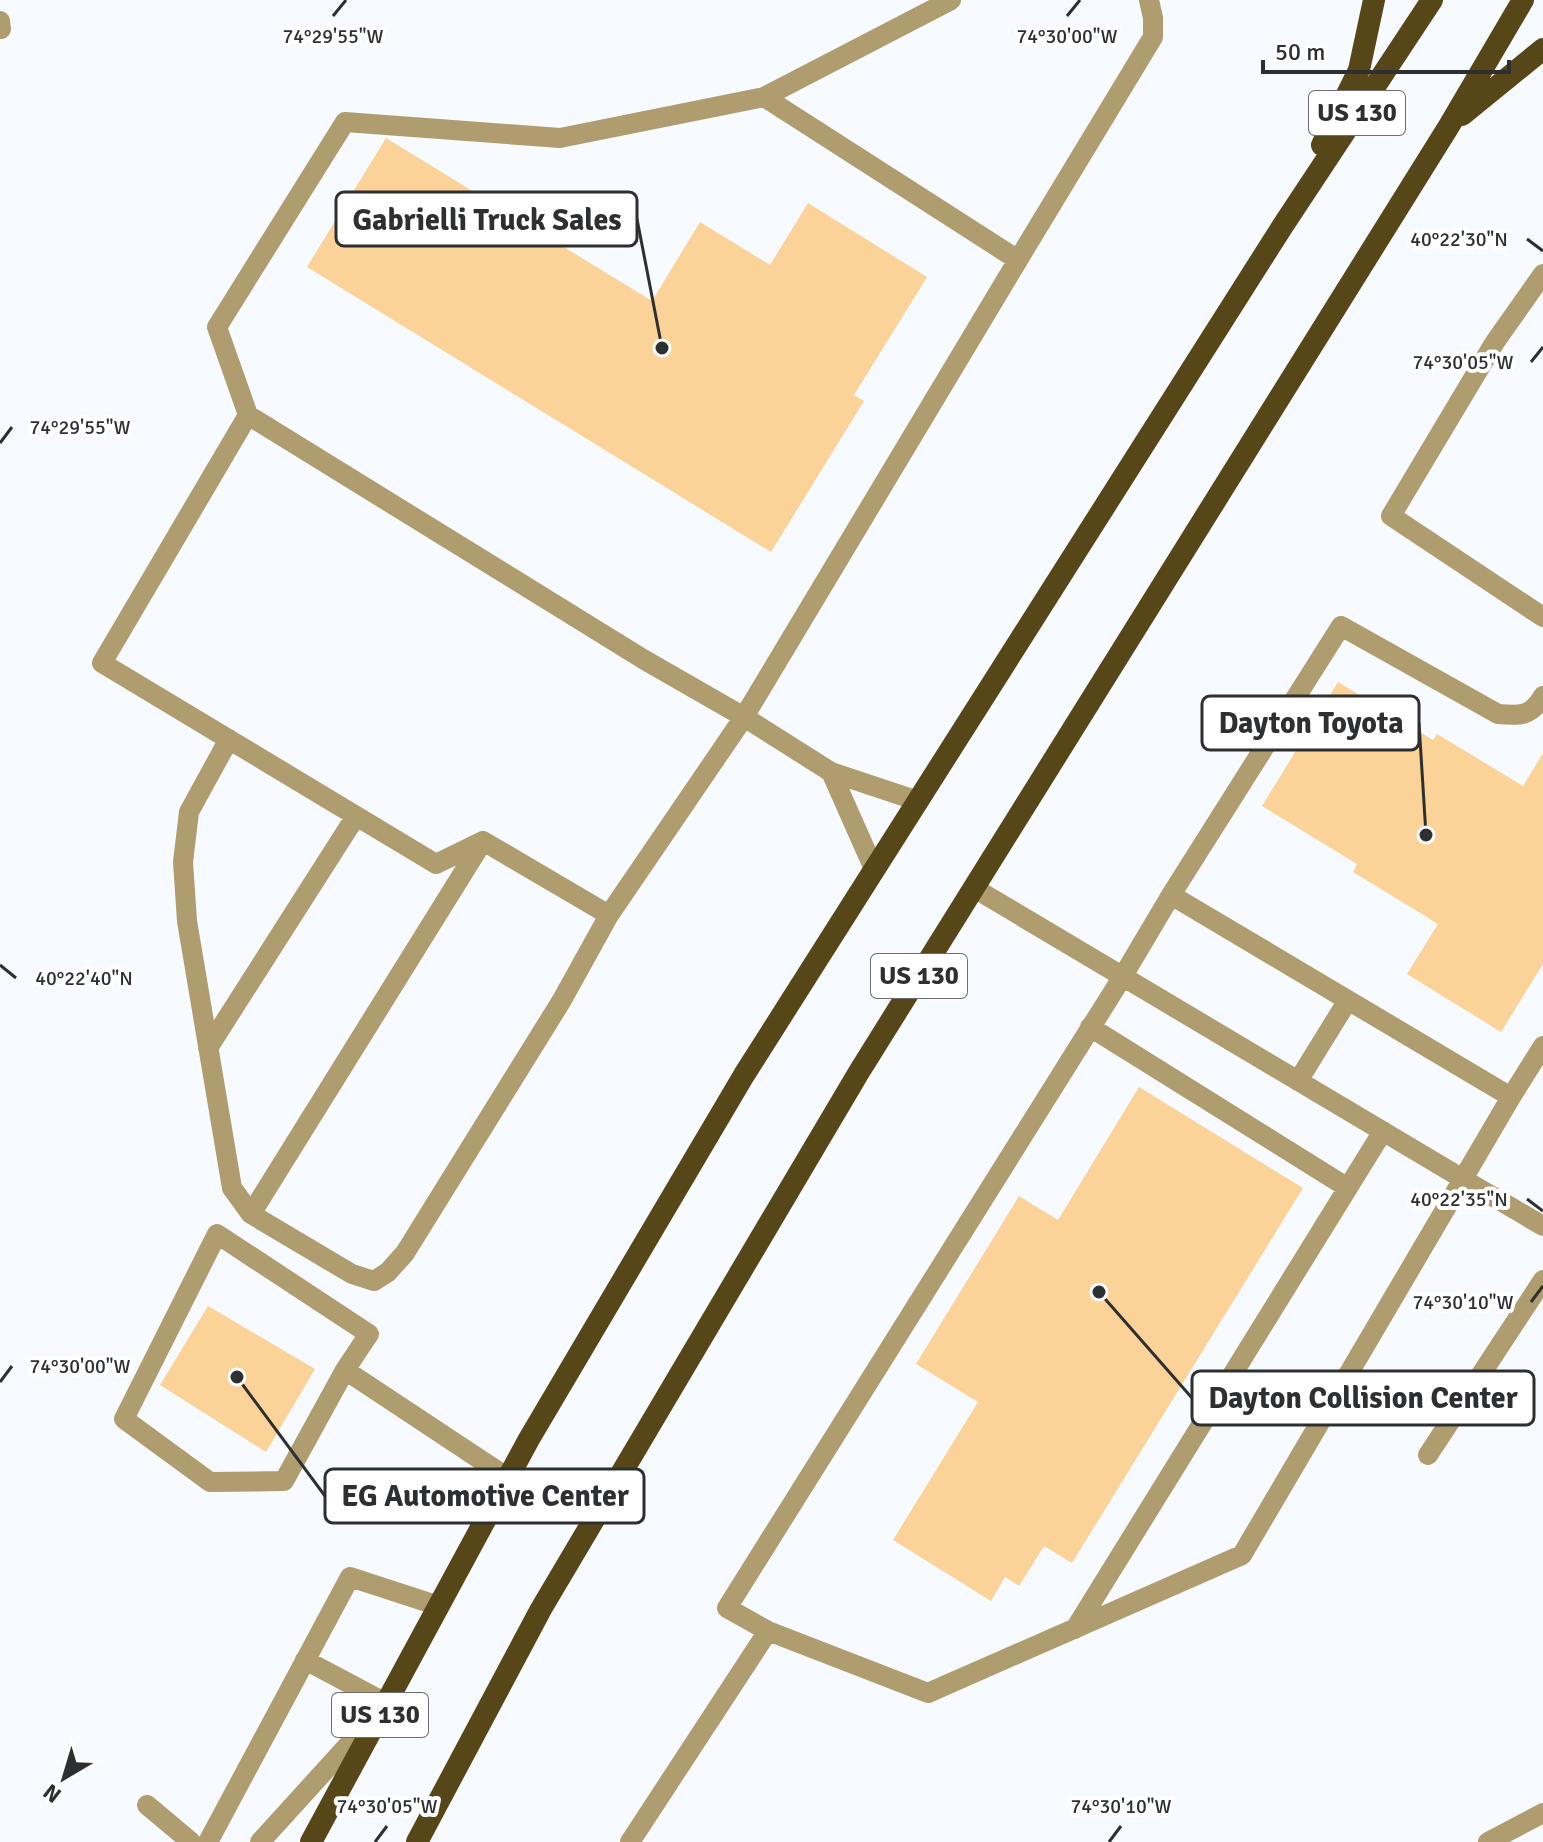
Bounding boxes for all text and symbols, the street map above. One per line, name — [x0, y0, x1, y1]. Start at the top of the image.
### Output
text: 74°29'55"W — [282, 24, 384, 49]
text: 74°30'00"W — [1016, 24, 1118, 49]
scale bar — [1263, 24, 1509, 74]
text: 50 m — [1275, 37, 1325, 67]
road number: US 130 — [1309, 91, 1405, 135]
callout: Gabrielli Truck Sales — [336, 192, 637, 246]
text: Gabrielli Truck Sales — [352, 202, 622, 239]
text: 40°22'30"N — [1410, 227, 1508, 252]
text: 74°30'05"W — [1412, 350, 1514, 375]
text: 74°29'55"W — [29, 415, 131, 440]
callout: Dayton Toyota — [1202, 696, 1419, 750]
text: Dayton Toyota — [1218, 705, 1404, 742]
road number: US 130 — [871, 954, 967, 998]
text: 40°22'40"N — [35, 966, 133, 991]
text: 40°22'35"N — [1410, 1187, 1508, 1212]
text: 74°30'10"W — [1412, 1290, 1514, 1315]
text: 74°30'00"W — [29, 1354, 131, 1379]
callout: Dayton Collision Center — [1192, 1371, 1534, 1425]
text: Dayton Collision Center — [1208, 1380, 1518, 1417]
callout: EG Automotive Center — [325, 1469, 644, 1523]
text: EG Automotive Center — [341, 1478, 629, 1515]
road number: US 130 — [332, 1693, 428, 1737]
north arrow — [24, 1738, 104, 1818]
text: N — [38, 1778, 66, 1809]
text: 74°30'05"W — [336, 1794, 438, 1819]
text: 74°30'10"W — [1070, 1794, 1172, 1819]

